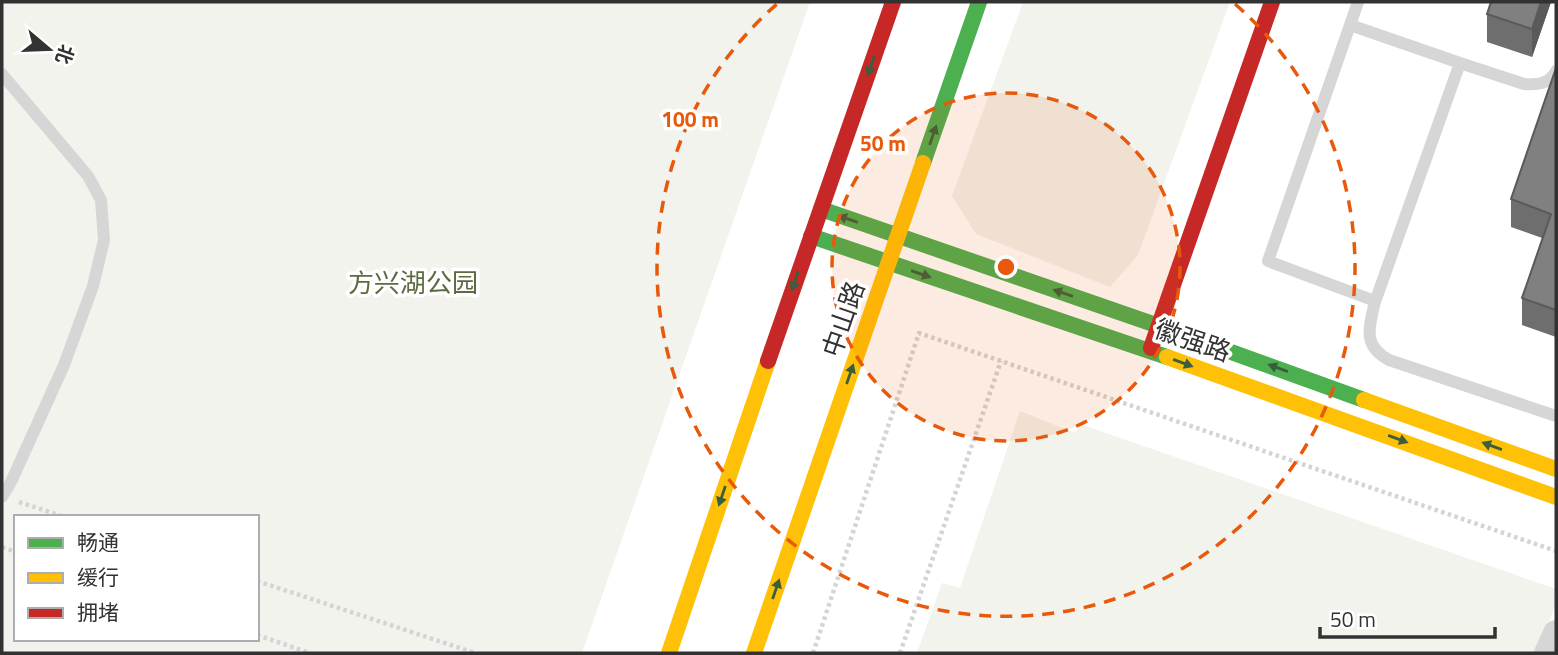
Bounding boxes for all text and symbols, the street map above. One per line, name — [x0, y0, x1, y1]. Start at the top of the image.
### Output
north arrow — [14, 14, 84, 84]
text: 北 — [49, 41, 82, 68]
one-way arrow — [865, 56, 876, 77]
text: 100 m — [661, 103, 719, 135]
one-way arrow — [928, 125, 939, 146]
text: 50 m — [860, 127, 906, 159]
one-way arrow — [838, 213, 859, 224]
centre of rings — [994, 255, 1018, 279]
park label: 方兴湖公园 — [348, 263, 478, 302]
one-way arrow — [911, 269, 932, 280]
one-way arrow — [790, 270, 800, 291]
street label: 中山路 — [812, 276, 874, 362]
one-way arrow — [1053, 287, 1074, 298]
street label: 徽强路 — [1150, 309, 1236, 371]
one-way arrow — [1173, 357, 1194, 368]
one-way arrow — [845, 363, 856, 384]
one-way arrow — [1268, 363, 1289, 374]
one-way arrow — [1387, 434, 1408, 445]
one-way arrow — [1482, 440, 1503, 451]
one-way arrow — [716, 486, 727, 507]
legend — [14, 515, 259, 641]
text: 畅通 — [77, 526, 119, 558]
text: 缓行 — [77, 561, 119, 593]
one-way arrow — [771, 578, 782, 599]
text: 拥堵 — [77, 596, 119, 628]
scale bar — [1320, 596, 1495, 640]
text: 50 m — [1330, 603, 1376, 635]

